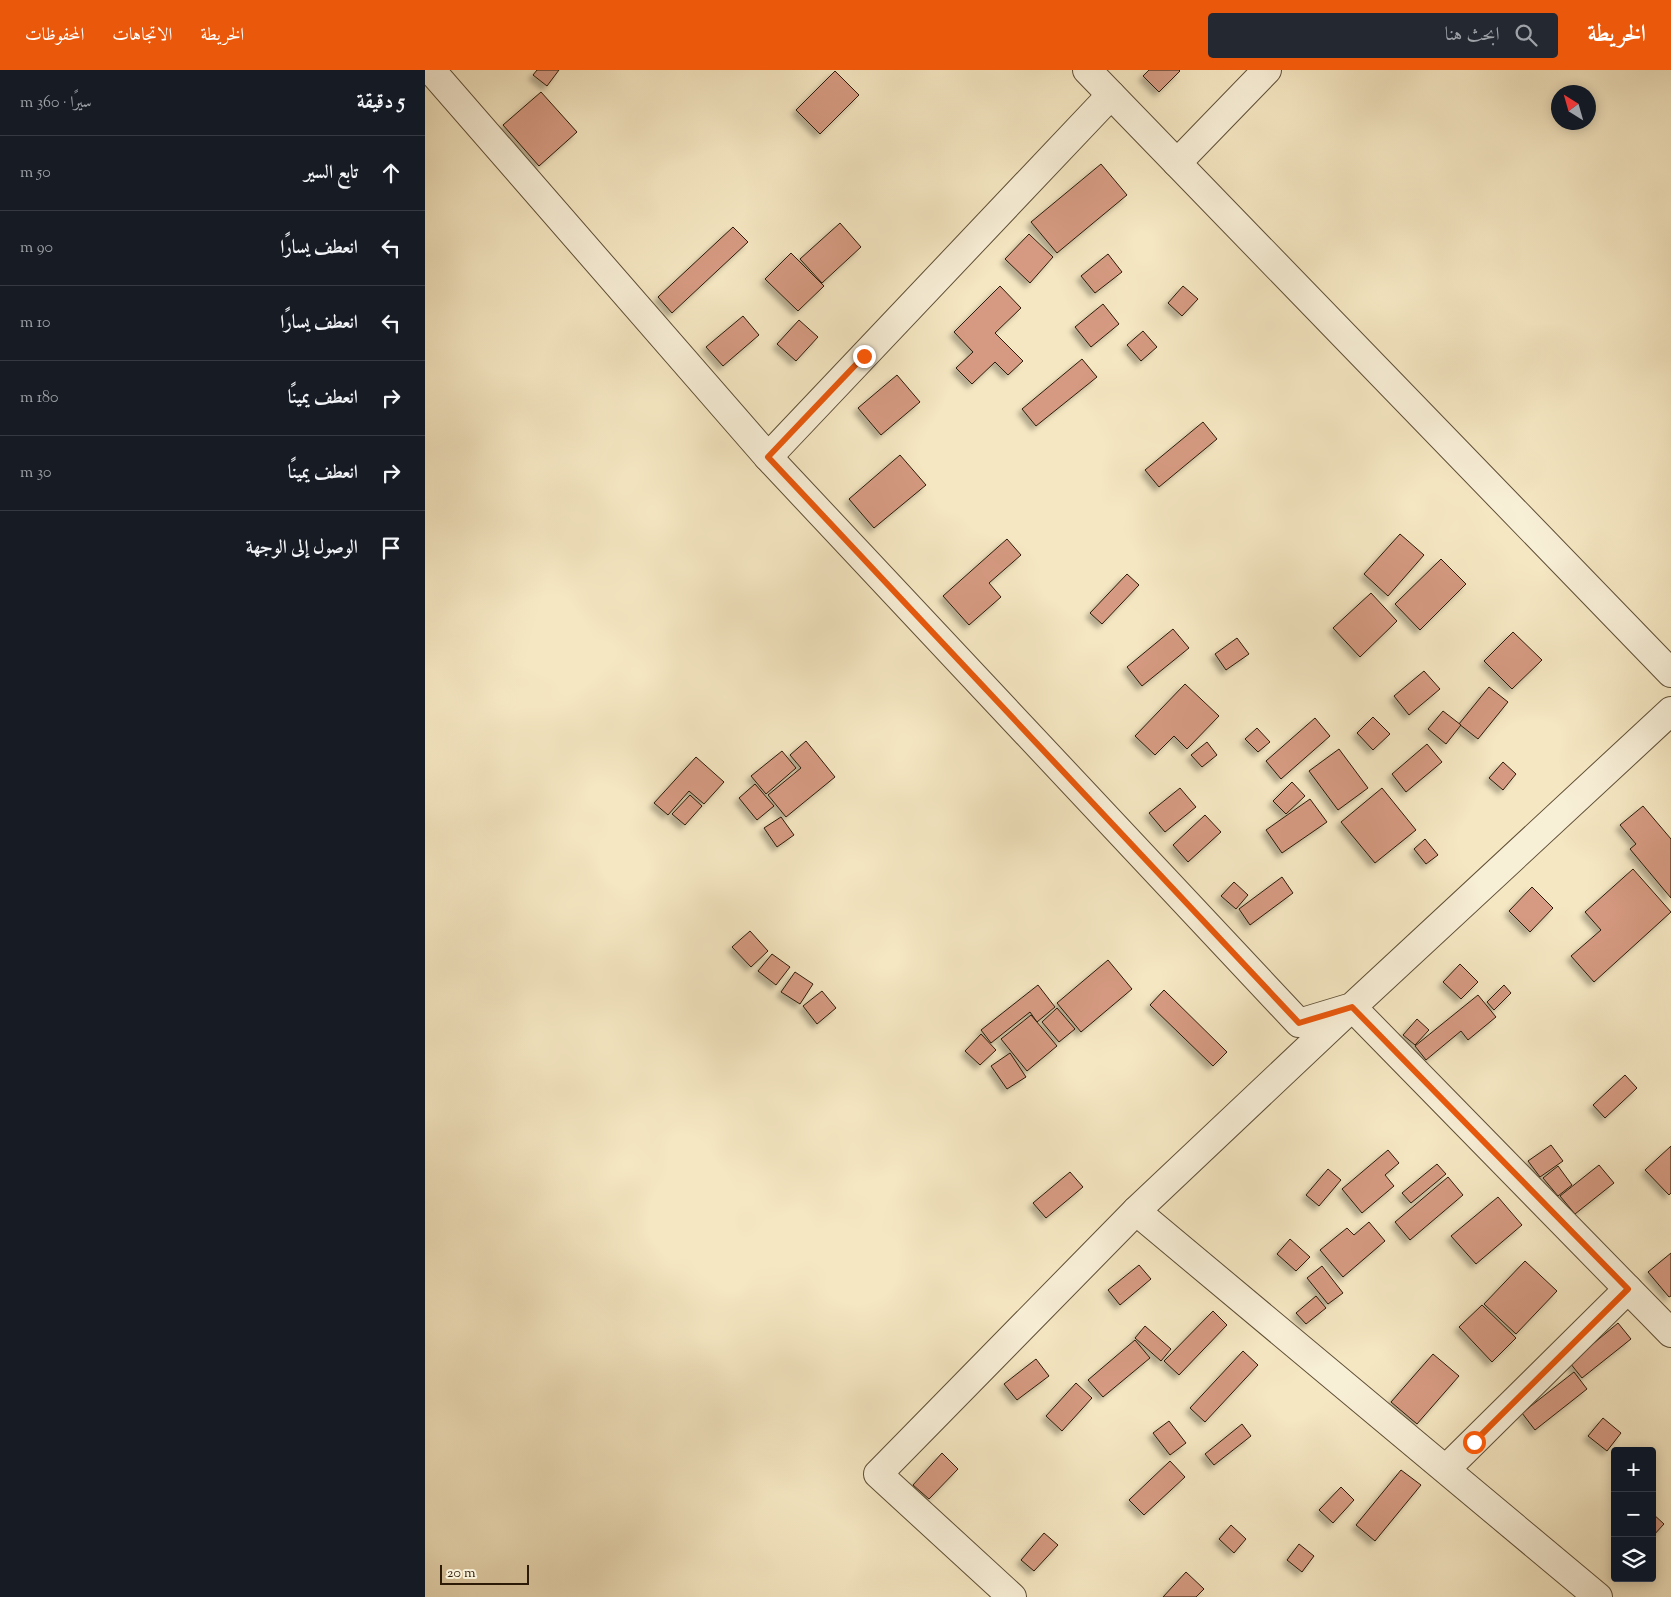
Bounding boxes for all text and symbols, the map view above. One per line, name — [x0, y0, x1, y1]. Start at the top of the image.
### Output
search box — [1208, 13, 1558, 58]
text: الخريطة — [1588, 18, 1646, 52]
icon: search — [1512, 21, 1540, 49]
text: ابحث هنا — [1445, 22, 1500, 49]
text: المحفوظات — [25, 23, 84, 49]
text: الاتجاهات — [112, 23, 172, 49]
text: الخريطة — [200, 23, 244, 49]
north arrow — [1551, 85, 1596, 130]
text: 5 دقيقة — [357, 88, 405, 118]
text: سيرًا · 360 m — [20, 92, 92, 115]
icon: ahead — [377, 159, 405, 187]
text: تابع السير — [304, 160, 358, 187]
text: 50 m — [20, 162, 51, 185]
icon: left — [377, 234, 405, 262]
text: انعطف يسارًا — [280, 235, 358, 262]
text: 90 m — [20, 237, 53, 260]
icon: left — [377, 309, 405, 337]
text: انعطف يسارًا — [280, 310, 358, 337]
text: 10 m — [20, 312, 50, 335]
route end — [853, 345, 876, 368]
icon: right — [377, 384, 405, 412]
text: انعطف يمينًا — [288, 385, 358, 412]
text: 180 m — [20, 387, 59, 410]
icon: right — [377, 459, 405, 487]
text: انعطف يمينًا — [288, 460, 358, 487]
text: 30 m — [20, 462, 51, 485]
icon: arrive — [377, 534, 405, 562]
text: الوصول إلى الوجهة — [246, 535, 358, 562]
route start — [1463, 1431, 1486, 1454]
map controls — [1611, 1447, 1656, 1582]
button: + — [1611, 1447, 1656, 1492]
button: − — [1611, 1492, 1656, 1537]
button: layers — [1611, 1537, 1656, 1582]
scale bar — [440, 1562, 529, 1585]
text: 20 m — [447, 1564, 476, 1584]

